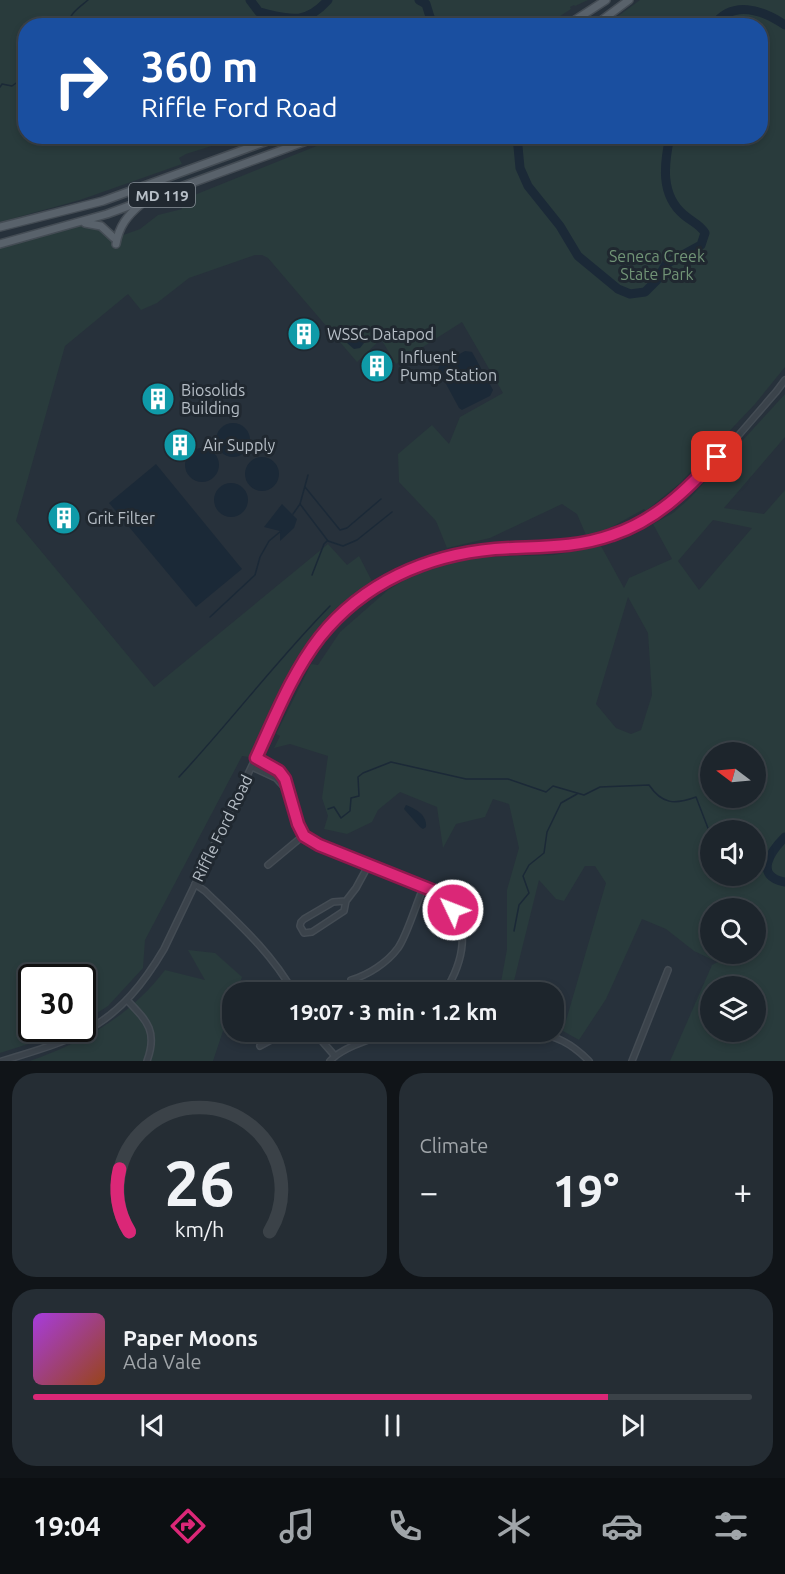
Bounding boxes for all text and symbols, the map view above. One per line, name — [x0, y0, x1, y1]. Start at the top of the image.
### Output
icon: right — [42, 42, 120, 120]
text: 360 m — [141, 43, 258, 90]
text: Riffle Ford Road — [141, 92, 338, 122]
road number: MD 119 — [129, 183, 195, 207]
park label: Seneca Creek State Park — [609, 247, 705, 283]
building icon: WSSC Datapod — [286, 316, 322, 352]
place label: WSSC Datapod — [327, 325, 434, 343]
building icon: Influent Pump Station — [359, 348, 395, 384]
place label: Influent Pump Station — [400, 348, 497, 384]
building icon: Biosolids Building — [140, 381, 176, 417]
place label: Biosolids Building — [181, 381, 245, 417]
building icon: Air Supply — [162, 427, 198, 463]
pin — [691, 431, 742, 482]
place label: Air Supply — [203, 436, 275, 454]
icon: arrive — [700, 440, 733, 473]
building icon: Grit Filter — [46, 500, 82, 536]
place label: Grit Filter — [87, 509, 155, 527]
north arrow — [700, 742, 766, 808]
map controls — [700, 742, 766, 1042]
street label: Riffle Ford Road — [188, 772, 256, 884]
button: sound — [700, 820, 766, 886]
position arrow — [421, 878, 485, 942]
button: search — [700, 898, 766, 964]
speed limit sign: 30 — [18, 964, 96, 1042]
button: layers — [700, 976, 766, 1042]
text: 19:07 · 3 min · 1.2 km — [288, 999, 498, 1024]
text: Climate — [420, 1134, 488, 1157]
text: 26 — [164, 1148, 234, 1218]
text: 19° — [552, 1165, 619, 1216]
text: − — [420, 1173, 438, 1210]
text: + — [733, 1173, 752, 1210]
text: km/h — [174, 1217, 224, 1241]
text: Paper Moons — [123, 1325, 258, 1350]
text: Ada Vale — [123, 1350, 201, 1373]
icon: previous — [136, 1409, 169, 1442]
icon: pause — [376, 1409, 409, 1442]
icon: next — [616, 1409, 649, 1442]
icon: directions — [167, 1505, 209, 1547]
icon: music — [276, 1505, 318, 1547]
icon: phone — [384, 1505, 426, 1547]
icon: climate — [493, 1505, 535, 1547]
icon: car — [601, 1505, 643, 1547]
icon: filters — [710, 1505, 752, 1547]
text: 19:04 — [33, 1511, 101, 1541]

